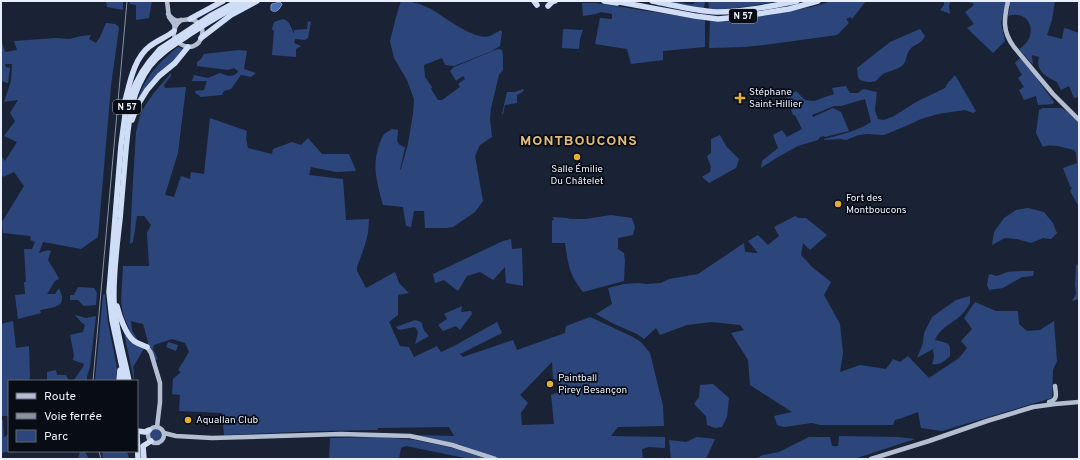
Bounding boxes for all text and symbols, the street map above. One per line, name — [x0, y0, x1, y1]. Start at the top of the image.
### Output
road number: N 57 — [729, 9, 757, 23]
place label: Stéphane Saint-Hillier — [749, 86, 802, 111]
marker: Stéphane Saint-Hillier — [734, 92, 746, 104]
road number: N 57 — [113, 100, 141, 114]
district label: MONTBOUCONS — [520, 133, 638, 150]
marker: Salle Émilie Du Châtelet — [572, 152, 582, 162]
place label: Salle Émilie Du Châtelet — [551, 163, 604, 188]
place label: Fort des Montboucons — [846, 192, 907, 217]
marker: Fort des Montboucons — [833, 199, 843, 209]
place label: Paintball Pirey Besançon — [558, 372, 627, 397]
marker: Paintball Pirey Besançon — [545, 379, 555, 389]
legend — [8, 380, 138, 452]
text: Route — [44, 389, 76, 405]
text: Voie ferrée — [44, 409, 102, 425]
place label: Aquallan Club — [196, 414, 259, 427]
marker: Aquallan Club — [183, 415, 193, 425]
text: Parc — [44, 429, 68, 445]

